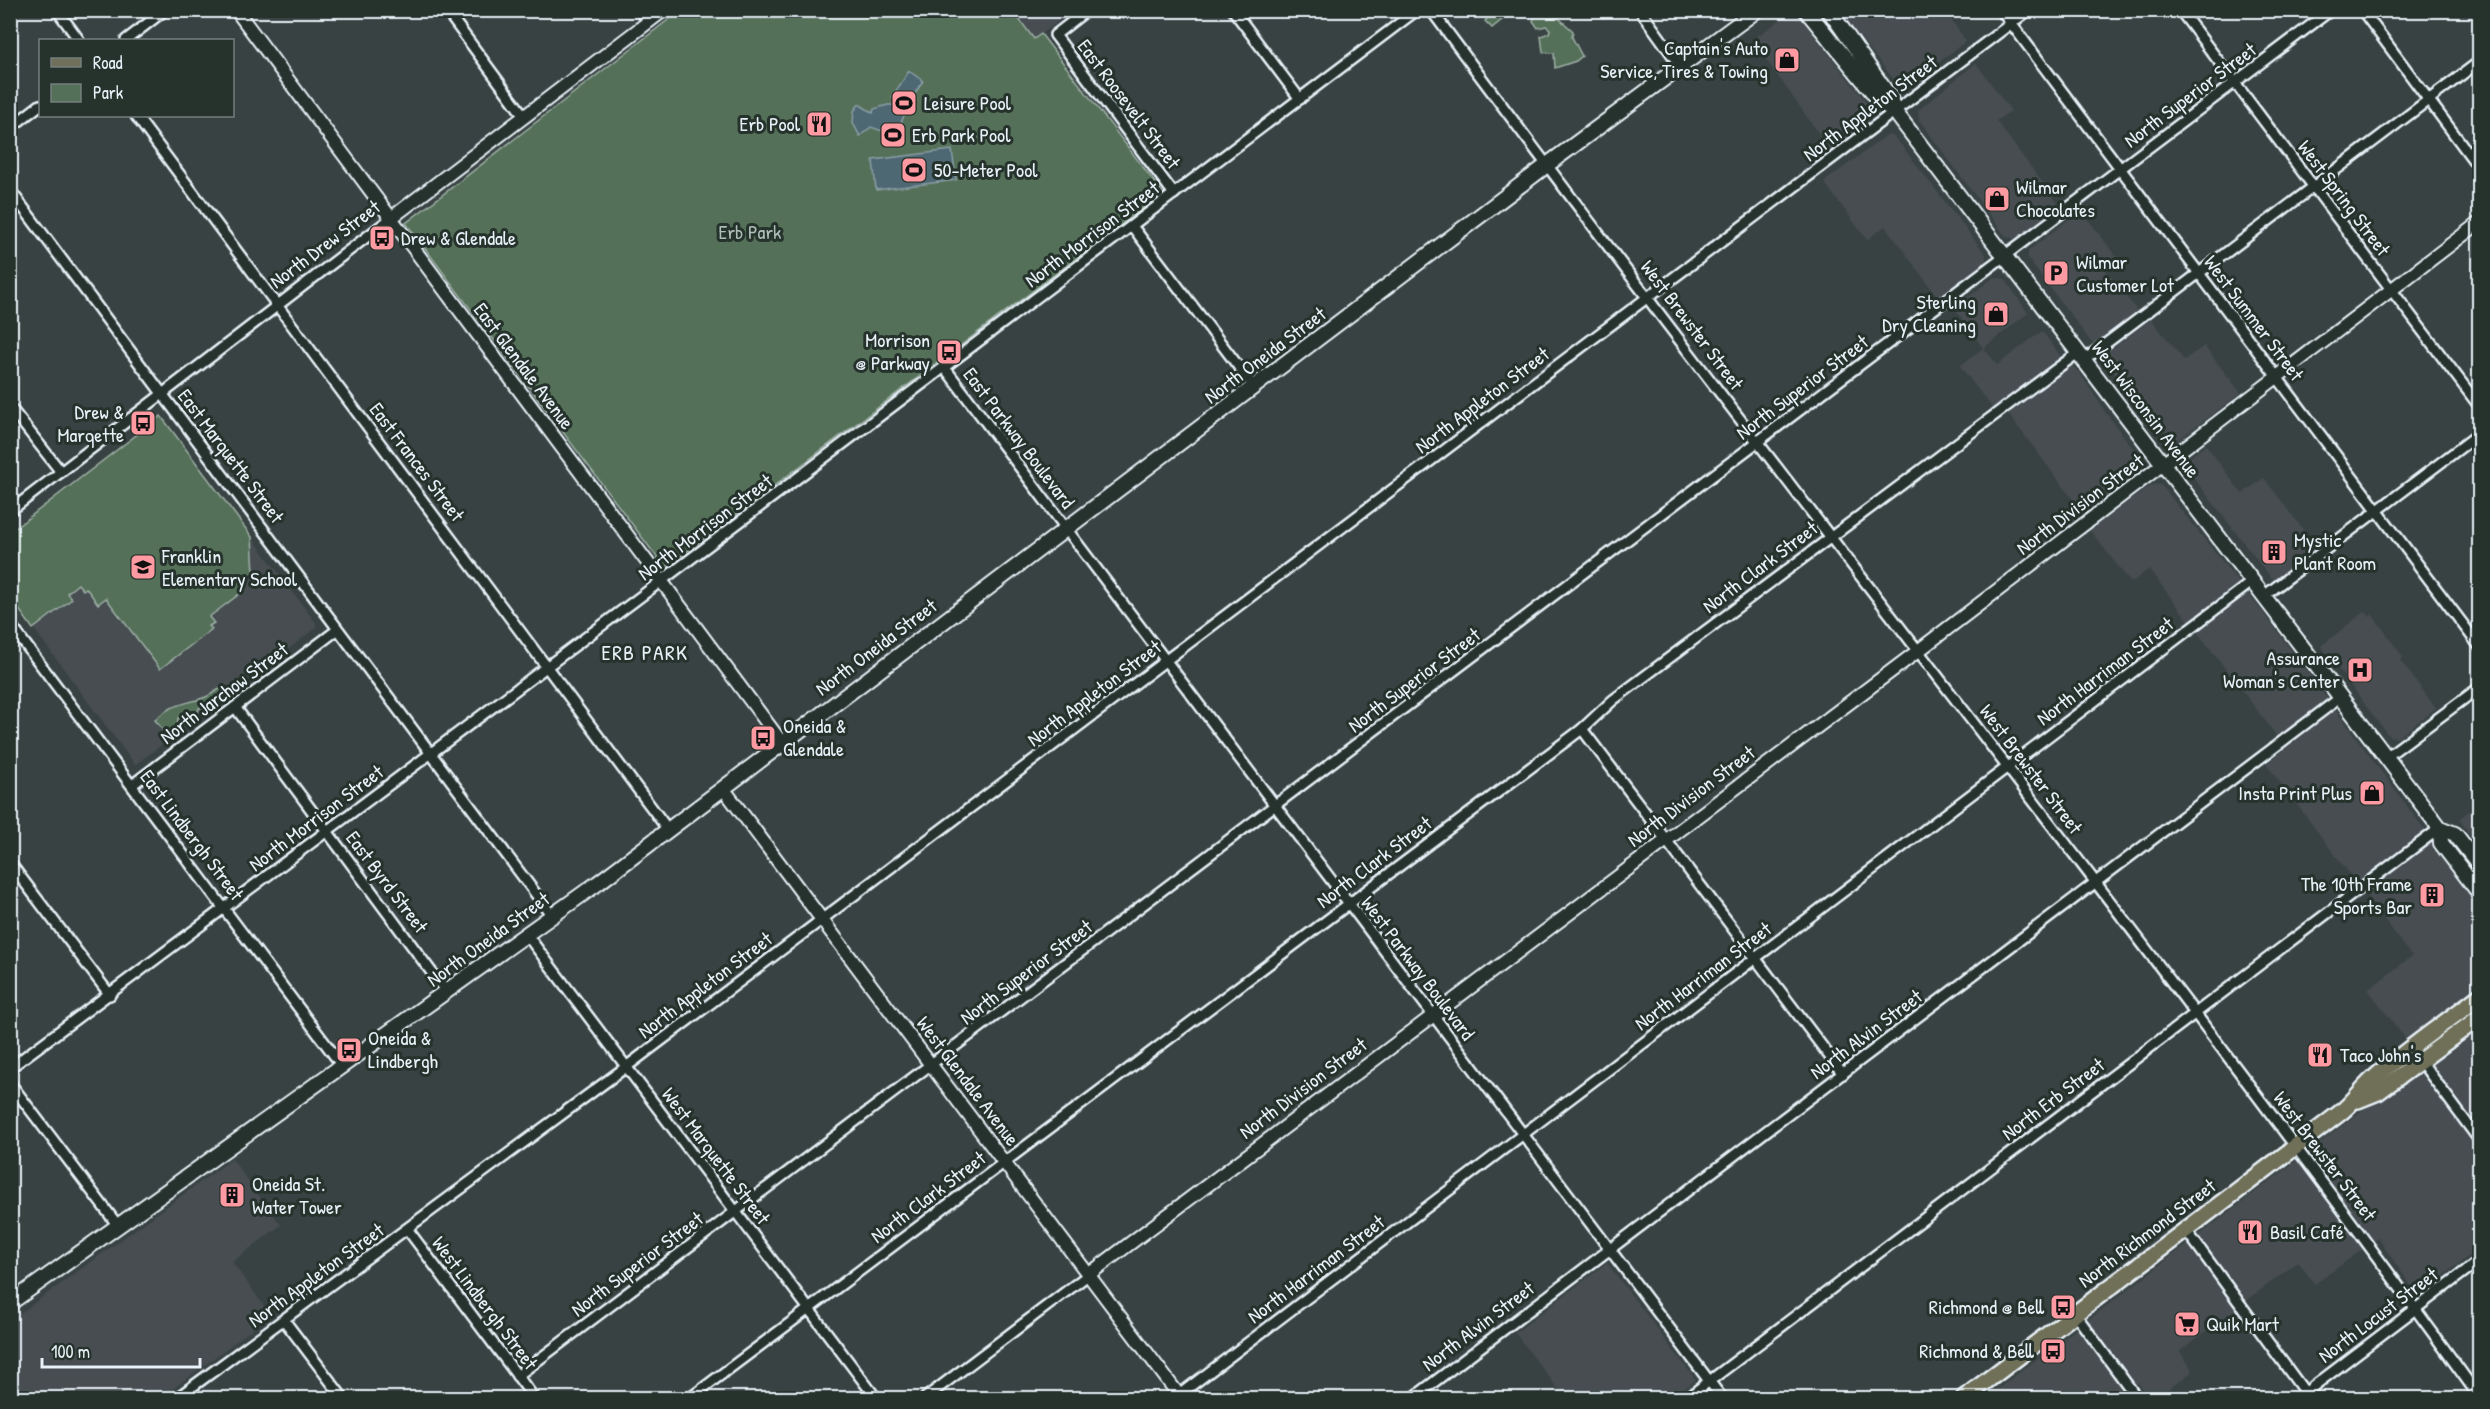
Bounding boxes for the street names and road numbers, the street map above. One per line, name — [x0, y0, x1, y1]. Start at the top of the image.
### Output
street label: East Roosevelt Street — [1072, 33, 1188, 175]
street label: North Superior Street — [2118, 35, 2262, 153]
street label: North Appleton Street — [1797, 48, 1943, 167]
street label: West Spring Street — [2292, 134, 2398, 262]
street label: North Morrison Street — [1019, 173, 1165, 293]
street label: North Drew Street — [264, 192, 386, 294]
street label: West Summer Street — [2198, 249, 2311, 387]
street label: West Brewster Street — [1635, 254, 1751, 396]
street label: East Glendale Avenue — [468, 297, 581, 435]
street label: North Oneida Street — [1198, 299, 1332, 409]
street label: North Superior Street — [1730, 327, 1874, 445]
street label: West Wisconsin Avenue — [2086, 335, 2207, 483]
street label: North Appleton Street — [1409, 340, 1555, 459]
street label: East Parkway Boulevard — [957, 362, 1082, 514]
street label: East Marquette Street — [172, 383, 291, 529]
street label: East Frances Street — [364, 397, 472, 528]
street label: North Division Street — [2010, 446, 2150, 560]
street label: North Morrison Street — [632, 466, 778, 586]
street label: North Clark Street — [1697, 514, 1824, 619]
street label: North Oneida Street — [809, 591, 943, 701]
street label: North Harriman Street — [2031, 609, 2180, 731]
street label: North Superior Street — [1342, 620, 1486, 738]
street label: North Appleton Street — [1021, 633, 1167, 752]
street label: North Jarchow Street — [154, 635, 294, 750]
street label: West Brewster Street — [1974, 698, 2090, 840]
street label: North Division Street — [1621, 738, 1761, 852]
street label: North Morrison Street — [243, 757, 389, 877]
street label: East Lindbergh Street — [134, 764, 251, 906]
street label: North Clark Street — [1311, 809, 1438, 914]
street label: East Byrd Street — [340, 825, 435, 939]
street label: North Oneida Street — [421, 884, 555, 992]
street label: West Parkway Boulevard — [1355, 890, 1482, 1045]
street label: North Superior Street — [954, 912, 1098, 1030]
street label: North Harriman Street — [1629, 914, 1778, 1036]
street label: North Appleton Street — [632, 925, 778, 1044]
street label: North Alvin Street — [1804, 982, 1928, 1085]
street label: West Glendale Avenue — [911, 1010, 1026, 1151]
street label: North Division Street — [1233, 1030, 1373, 1144]
street label: North Erb Street — [1996, 1050, 2111, 1146]
street label: West Marquette Street — [656, 1082, 778, 1231]
street label: West Brewster Street — [2268, 1085, 2384, 1227]
street label: North Clark Street — [865, 1144, 992, 1249]
street label: North Richmond Street — [2072, 1171, 2222, 1293]
street label: North Superior Street — [565, 1204, 709, 1322]
street label: North Harriman Street — [1242, 1207, 1391, 1329]
street label: North Appleton Street — [242, 1216, 390, 1333]
street label: West Lindbergh Street — [426, 1230, 545, 1376]
street label: North Locust Street — [2312, 1260, 2444, 1368]
street label: North Alvin Street — [1416, 1274, 1540, 1377]

